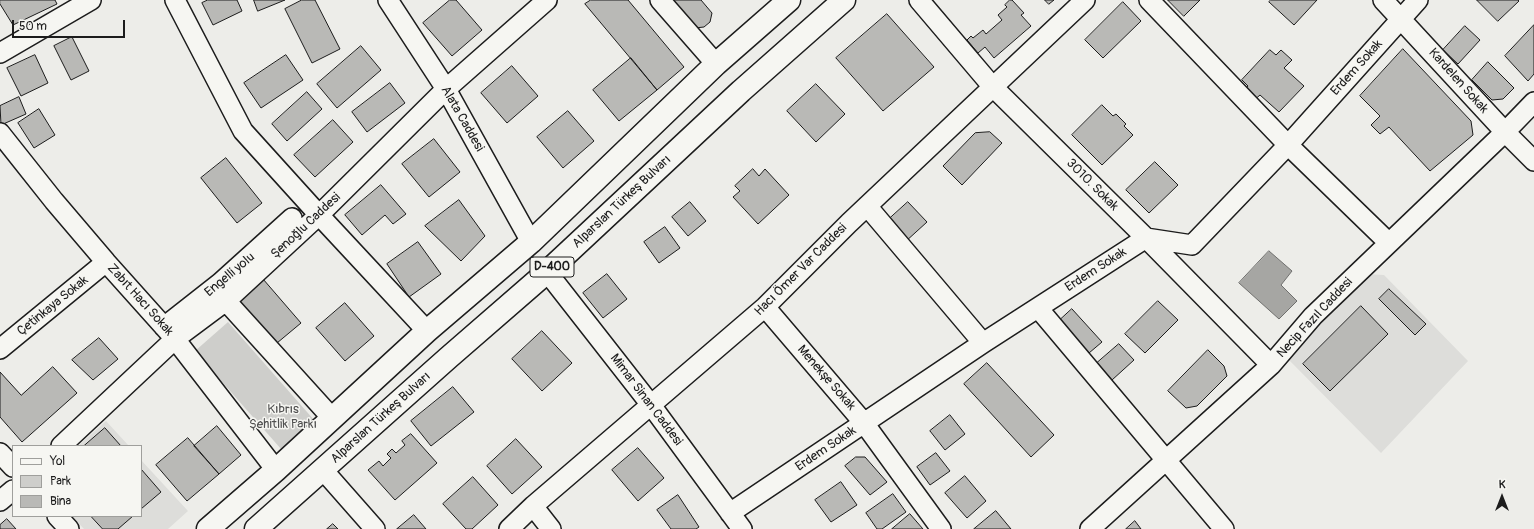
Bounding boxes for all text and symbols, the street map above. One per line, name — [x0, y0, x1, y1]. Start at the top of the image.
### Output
scale bar — [14, 12, 127, 38]
text: 50 m — [19, 19, 47, 34]
street label: Erdem Sokak — [1328, 37, 1386, 99]
street label: Kardelen Sokak — [1425, 45, 1491, 117]
street label: Alata Caddesi — [437, 84, 487, 154]
street label: Alparslan Türkeş Bulvarı — [569, 152, 675, 252]
street label: 3010. Sokak — [1063, 156, 1121, 214]
street label: Şenoğlu Caddesi — [268, 190, 344, 262]
street label: Hacı Ömer Var Caddesi — [752, 221, 850, 319]
street label: Erdem Sokak — [1063, 244, 1129, 296]
street label: Engelli yolu — [202, 250, 258, 300]
road number: D-400 — [530, 257, 574, 277]
street label: Zabıt Hacı Sokak — [104, 261, 176, 339]
street label: Çetinkaya Sokak — [14, 273, 92, 339]
street label: Necip Fazıl Caddesi — [1274, 275, 1356, 361]
street label: Menekşe Sokak — [793, 342, 859, 414]
street label: Mimar Sinan Caddesi — [606, 351, 686, 449]
street label: Alparslan Türkeş Bulvarı — [328, 369, 434, 467]
park label: Kıbrıs Şehitlik Parkı — [249, 402, 317, 433]
street label: Erdem Sokak — [793, 423, 859, 475]
legend — [12, 445, 142, 517]
text: Yol — [50, 454, 65, 469]
text: Park — [50, 474, 71, 489]
north arrow — [1482, 477, 1522, 517]
text: K — [1499, 478, 1505, 491]
text: Bina — [50, 494, 71, 509]

